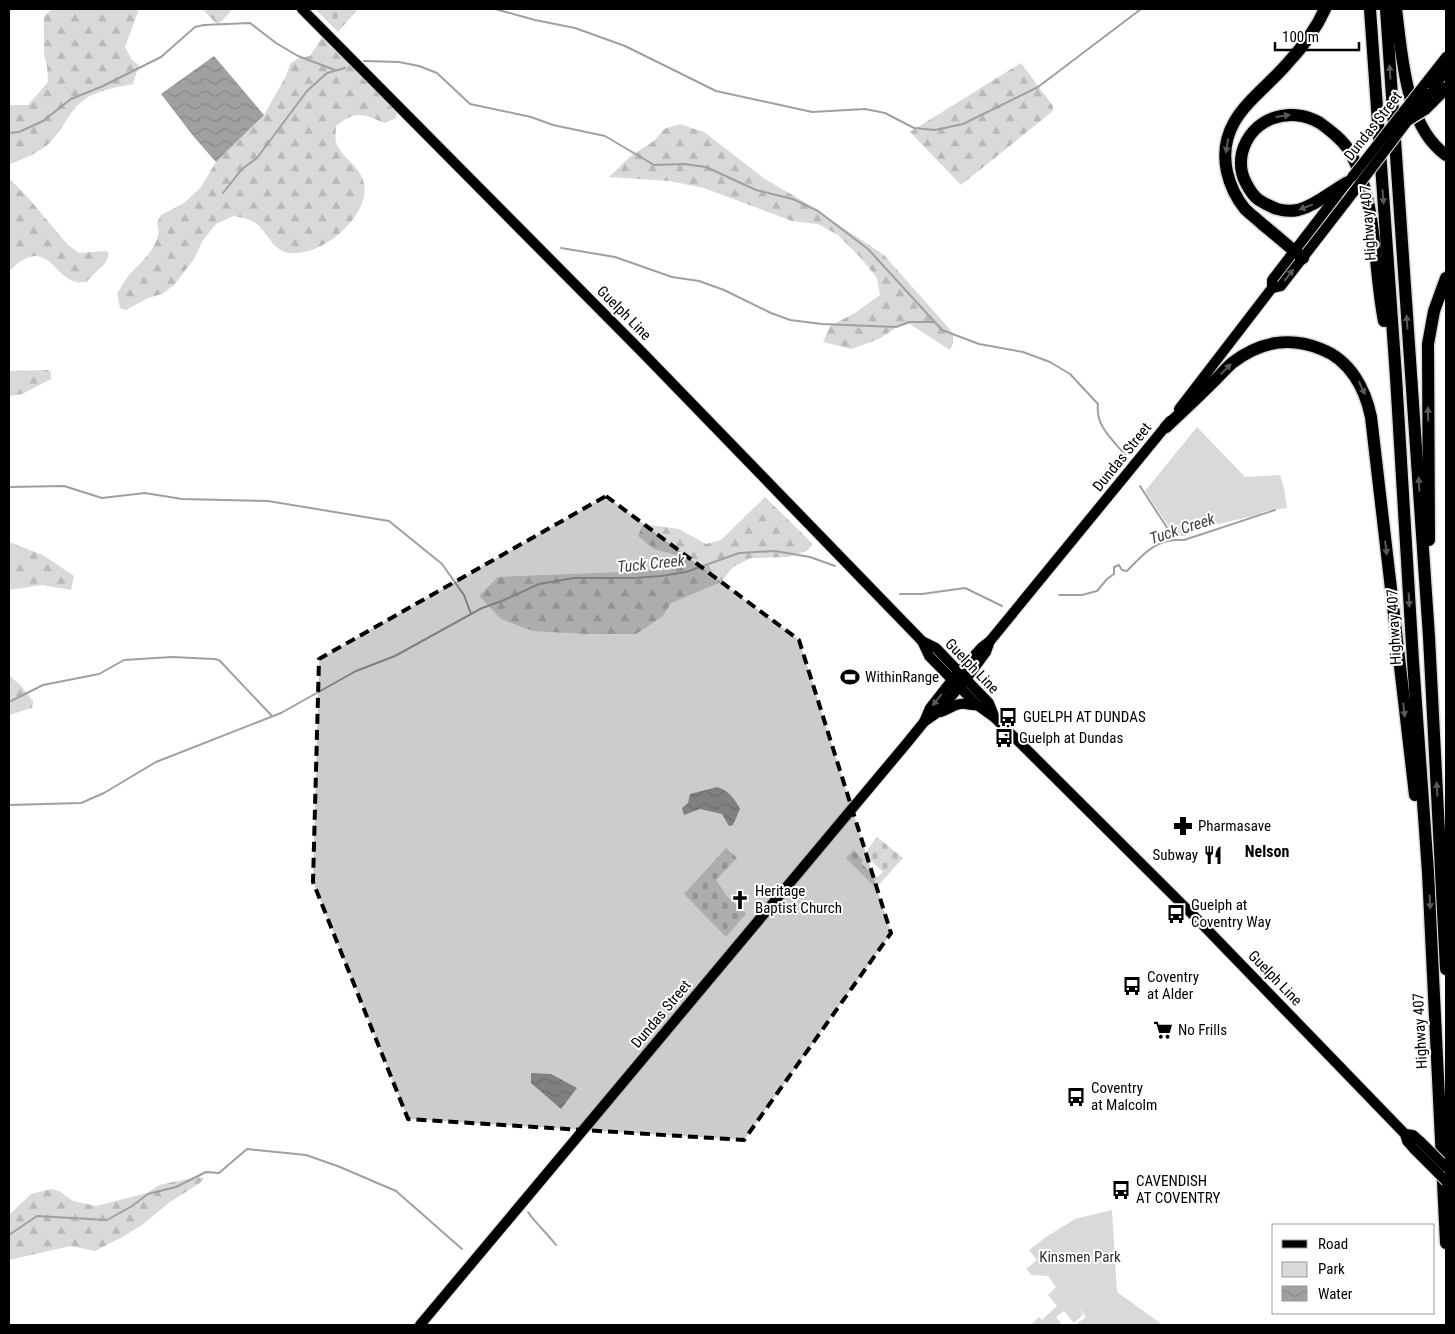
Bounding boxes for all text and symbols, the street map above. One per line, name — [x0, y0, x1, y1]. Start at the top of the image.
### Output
scale bar — [1275, 20, 1359, 52]
text: 100 m — [1282, 28, 1319, 46]
one-way arrow — [1386, 64, 1394, 80]
street label: Dundas Street — [1340, 88, 1406, 164]
one-way arrow — [1276, 112, 1292, 120]
one-way arrow — [1222, 138, 1230, 154]
street label: Highway 407 — [1356, 184, 1380, 262]
one-way arrow — [1379, 189, 1387, 205]
one-way arrow — [1298, 203, 1313, 211]
one-way arrow — [1284, 269, 1295, 282]
street label: Guelph Line — [593, 282, 655, 344]
one-way arrow — [1403, 314, 1411, 330]
one-way arrow — [1220, 364, 1232, 376]
one-way arrow — [1358, 381, 1366, 395]
one-way arrow — [1424, 405, 1432, 421]
street label: Dundas Street — [1089, 419, 1155, 495]
one-way arrow — [1414, 476, 1422, 492]
water label: Tuck Creek — [1147, 509, 1218, 548]
one-way arrow — [1382, 541, 1390, 557]
water label: Tuck Creek — [616, 550, 687, 576]
street label: Highway 407 — [1383, 589, 1405, 665]
one-way arrow — [1406, 593, 1414, 609]
street label: Guelph Line — [941, 635, 1003, 697]
sports icon: WithinRange — [839, 666, 861, 688]
place label: WithinRange — [865, 668, 939, 686]
one-way arrow — [931, 693, 942, 706]
one-way arrow — [1401, 702, 1409, 718]
bus stop icon: GUELPH AT DUNDAS — [997, 706, 1019, 728]
place label: GUELPH AT DUNDAS — [1023, 708, 1146, 726]
bus stop icon: Guelph at Dundas — [993, 727, 1015, 749]
place label: Guelph at Dundas — [1019, 729, 1123, 747]
one-way arrow — [1432, 781, 1440, 797]
pharmacy icon: Pharmasave — [1172, 815, 1194, 837]
place label: Pharmasave — [1198, 817, 1271, 835]
district label: Nelson — [1245, 842, 1289, 861]
restaurant icon: Subway — [1202, 844, 1224, 866]
place label: Subway — [1153, 846, 1198, 864]
place label: Heritage Baptist Church — [755, 882, 842, 917]
church icon: Heritage Baptist Church — [729, 889, 751, 911]
one-way arrow — [1426, 894, 1434, 910]
place label: Guelph at Coventry Way — [1191, 896, 1271, 931]
bus stop icon: Guelph at Coventry Way — [1165, 903, 1187, 925]
street label: Guelph Line — [1244, 947, 1306, 1009]
place label: Coventry at Alder — [1147, 968, 1199, 1003]
bus stop icon: Coventry at Alder — [1121, 975, 1143, 997]
street label: Dundas Street — [627, 976, 695, 1052]
street label: Highway 407 — [1409, 993, 1431, 1069]
supermarket icon: No Frills — [1152, 1019, 1174, 1041]
place label: No Frills — [1178, 1021, 1227, 1039]
place label: Coventry at Malcolm — [1091, 1079, 1157, 1114]
bus stop icon: Coventry at Malcolm — [1065, 1086, 1087, 1108]
place label: CAVENDISH AT COVENTRY — [1136, 1172, 1220, 1207]
bus stop icon: CAVENDISH AT COVENTRY — [1110, 1179, 1132, 1201]
legend — [1272, 1224, 1435, 1314]
text: Road — [1318, 1235, 1348, 1253]
park label: Kinsmen Park — [1039, 1248, 1121, 1266]
text: Park — [1318, 1260, 1345, 1278]
text: Water — [1318, 1285, 1353, 1303]

